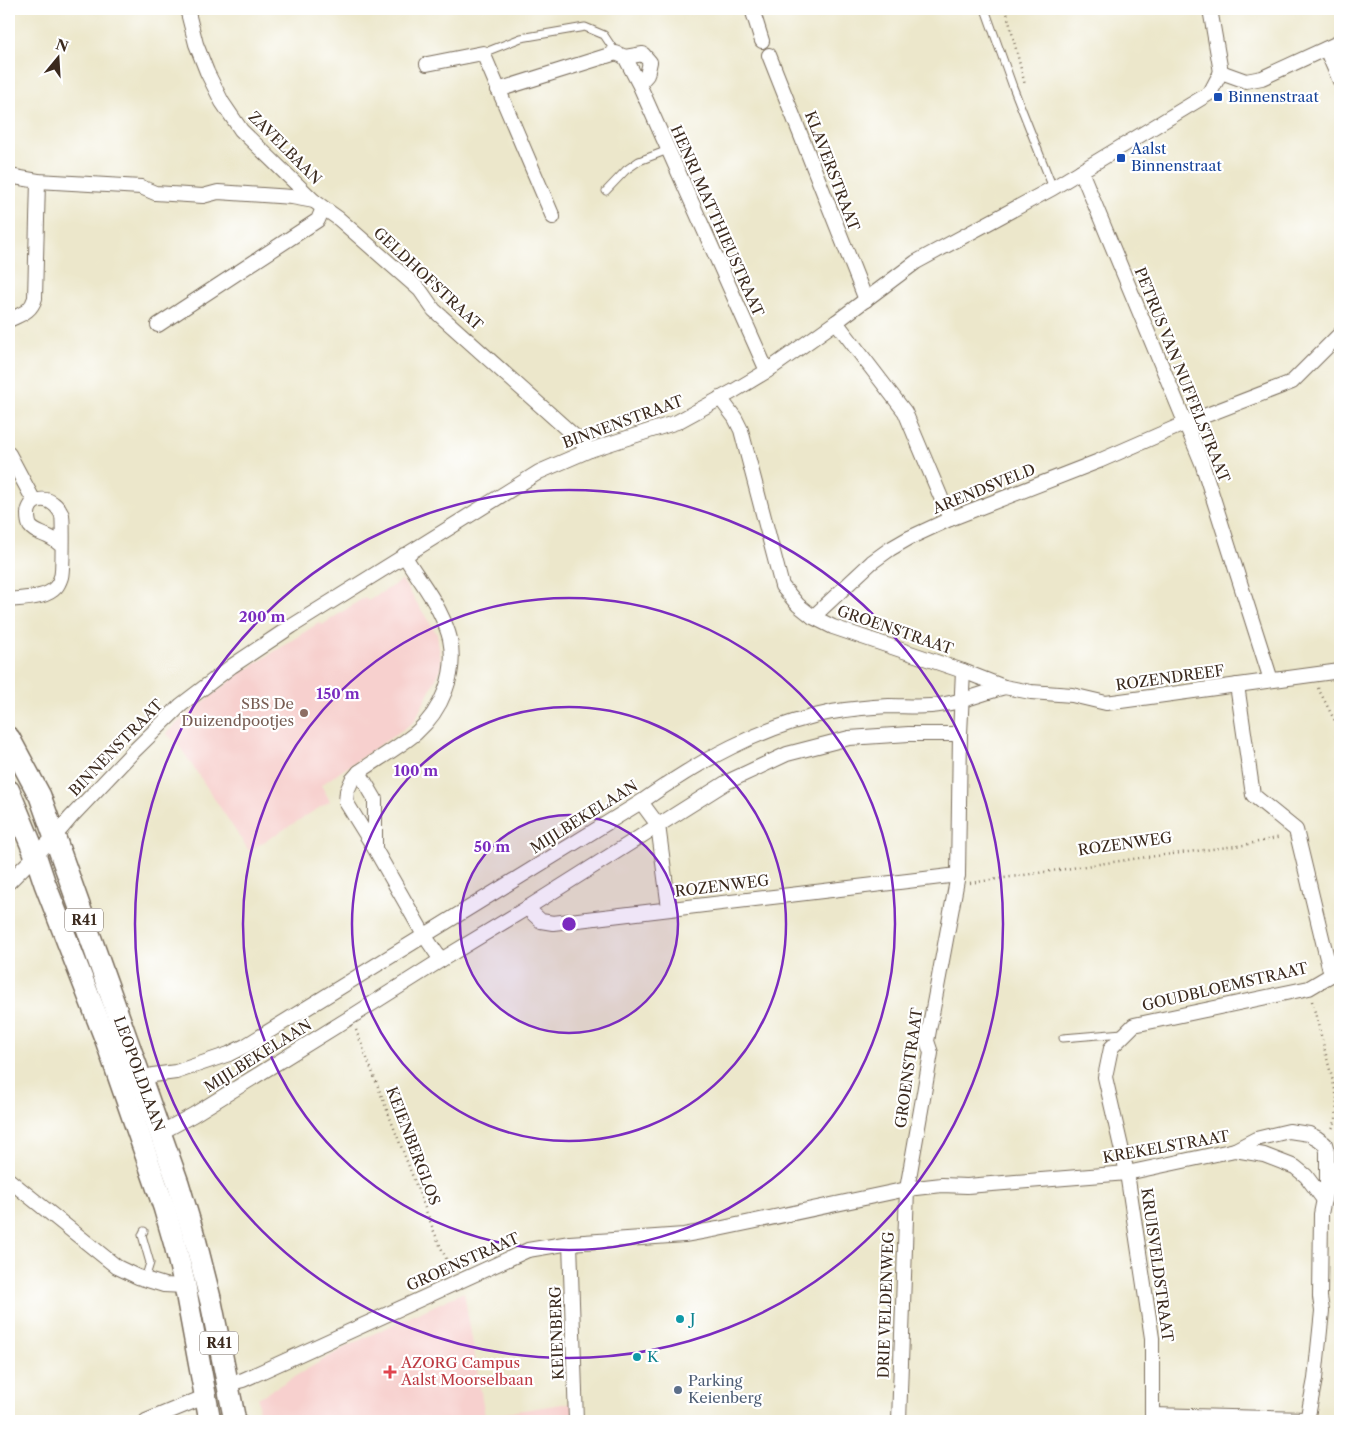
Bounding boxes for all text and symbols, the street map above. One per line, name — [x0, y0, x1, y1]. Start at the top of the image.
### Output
north arrow — [32, 32, 82, 82]
text: N — [53, 35, 71, 56]
place label: Binnenstraat — [1228, 87, 1319, 106]
marker: Binnenstraat — [1212, 91, 1224, 103]
street label: ZAVELBAAN — [245, 107, 326, 188]
street label: KLAVERSTRAAT — [801, 108, 864, 234]
street label: HENRI MATTHIEUSTRAAT — [667, 122, 769, 320]
place label: Aalst Binnenstraat — [1130, 139, 1222, 175]
marker: Aalst Binnenstraat — [1115, 152, 1127, 164]
street label: GELDHOFSTRAAT — [370, 223, 487, 335]
street label: PETRUS VAN NUFFELSTRAAT — [1131, 264, 1235, 486]
street label: BINNENSTRAAT — [560, 391, 686, 452]
street label: ARENDSVELD — [929, 459, 1038, 518]
street label: GROENSTRAAT — [835, 601, 956, 659]
text: 200 m — [239, 607, 285, 626]
street label: ROZENDREEF — [1114, 660, 1226, 695]
text: 150 m — [316, 684, 360, 703]
place label: SBS De Duizendpootjes — [181, 694, 294, 730]
street label: BINNENSTRAAT — [65, 695, 167, 800]
marker: SBS De Duizendpootjes — [298, 707, 310, 719]
text: 100 m — [394, 761, 438, 780]
street label: MIJLBEKELAAN — [526, 776, 641, 857]
street label: ROZENWEG — [1077, 827, 1173, 860]
text: 50 m — [474, 837, 510, 856]
street label: ROZENWEG — [674, 870, 770, 901]
road number: R41 — [65, 908, 103, 932]
centre of rings — [560, 915, 578, 933]
street label: GOUDBLOEMSTRAAT — [1140, 958, 1310, 1015]
street label: GROENSTRAAT — [891, 1006, 926, 1129]
street label: LEOPOLDLAAN — [110, 1014, 169, 1134]
street label: MIJLBEKELAAN — [200, 1015, 315, 1096]
street label: KEIENBERGLOS — [382, 1084, 445, 1208]
street label: KREKELSTRAAT — [1101, 1126, 1232, 1167]
street label: KRUISVELDSTRAAT — [1137, 1187, 1178, 1344]
street label: GROENSTRAAT — [403, 1228, 523, 1295]
street label: DRIE VELDENWEG — [873, 1231, 898, 1379]
street label: KEIENBERG — [545, 1286, 568, 1380]
place label: J — [688, 1309, 695, 1328]
marker: J — [674, 1313, 686, 1325]
road number: R41 — [200, 1332, 238, 1355]
place label: K — [647, 1347, 660, 1366]
marker: K — [631, 1351, 643, 1363]
place label: AZORG Campus Aalst Moorselbaan — [400, 1353, 534, 1389]
marker: AZORG Campus Aalst Moorselbaan — [383, 1365, 397, 1379]
place label: Parking Keienberg — [688, 1371, 762, 1407]
marker: Parking Keienberg — [672, 1384, 684, 1396]

